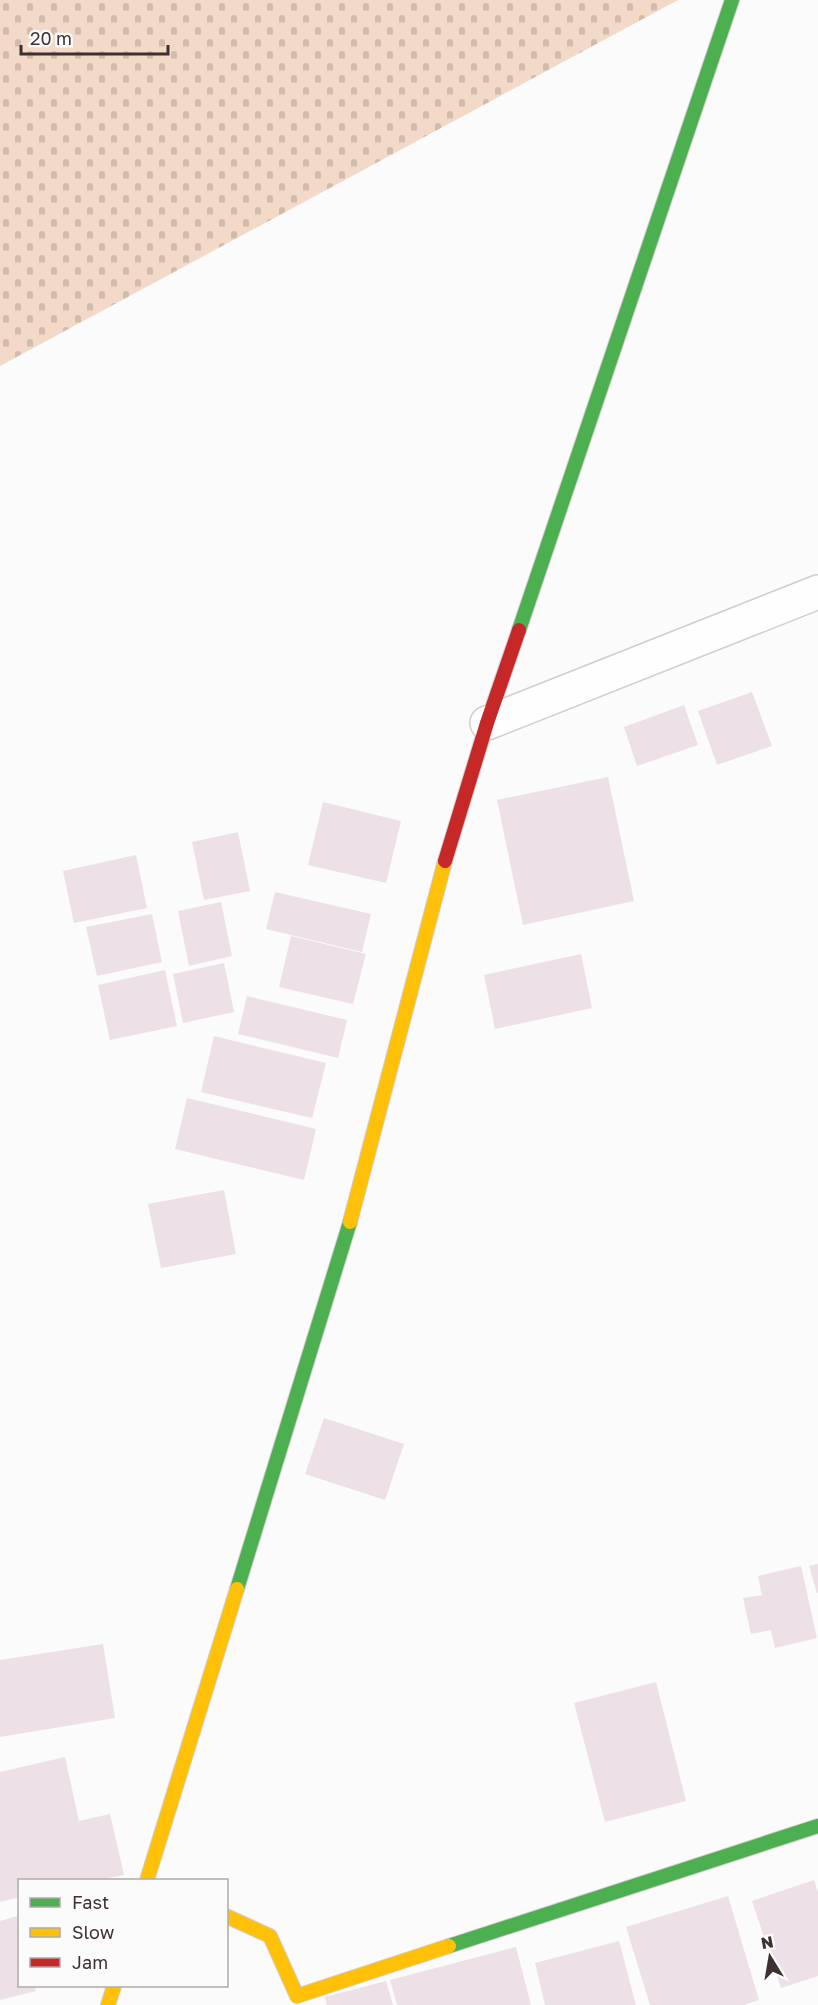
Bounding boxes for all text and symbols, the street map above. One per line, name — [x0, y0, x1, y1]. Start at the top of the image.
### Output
scale bar — [21, 18, 168, 56]
text: 20 m — [30, 27, 72, 49]
legend — [18, 1879, 228, 1987]
text: Fast — [72, 1891, 109, 1913]
text: Slow — [72, 1921, 115, 1943]
north arrow — [740, 1927, 800, 1987]
text: N — [759, 1931, 775, 1953]
text: Jam — [72, 1951, 108, 1973]

